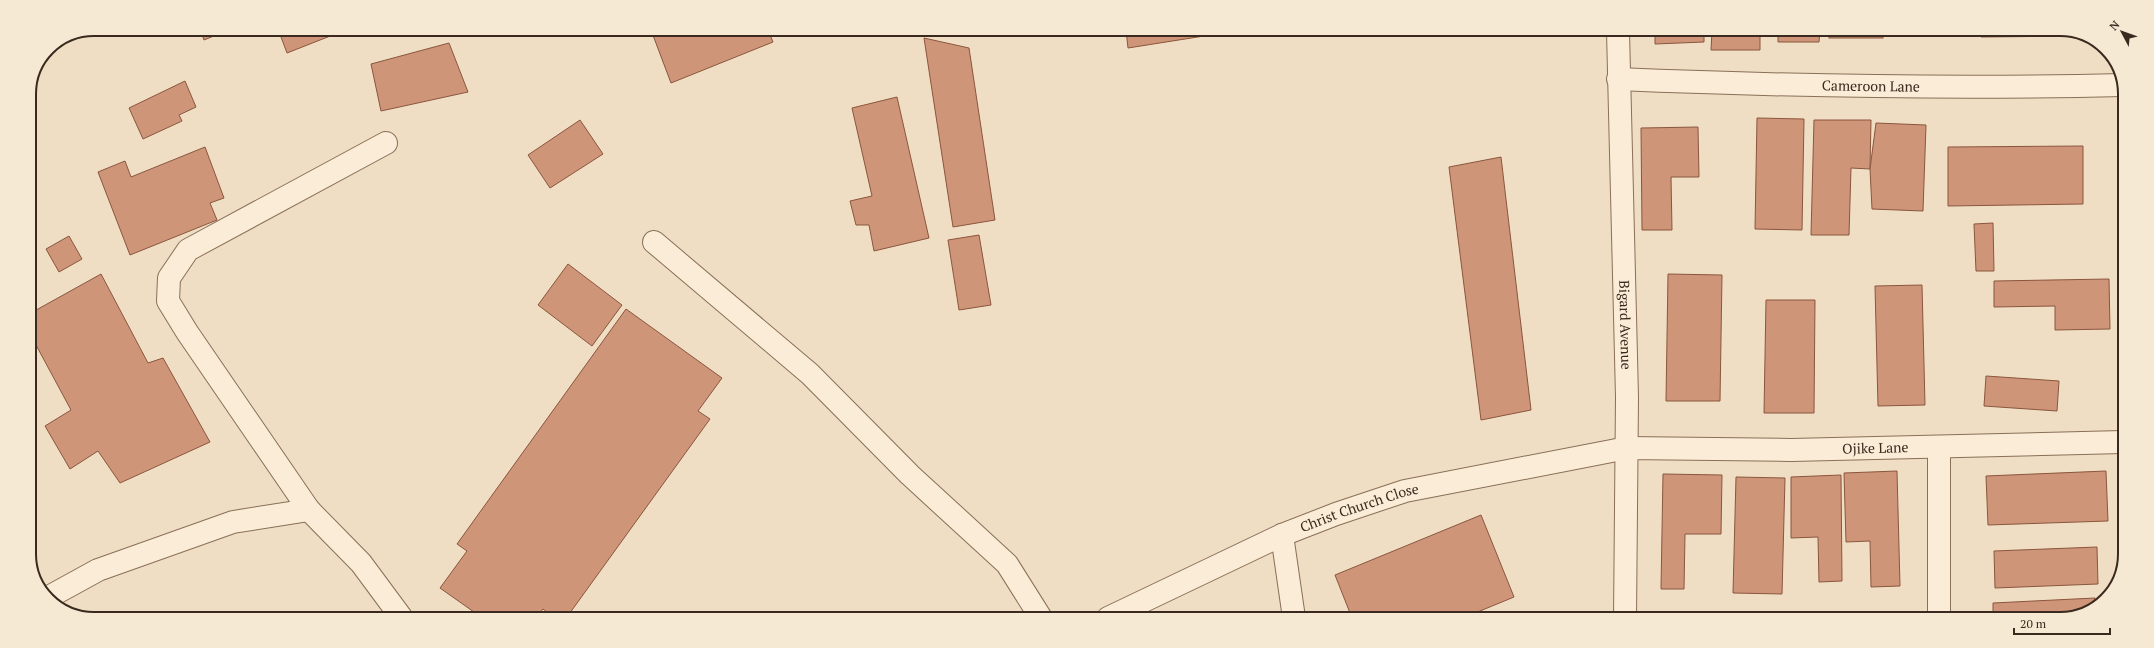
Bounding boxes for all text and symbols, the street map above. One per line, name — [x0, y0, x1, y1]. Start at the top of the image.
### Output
north arrow — [2102, 12, 2142, 52]
text: N — [2106, 17, 2123, 33]
street label: Cameroon Lane — [1822, 75, 1920, 96]
street label: Bigard Avenue — [1615, 280, 1636, 370]
street label: Ojike Lane — [1842, 437, 1909, 458]
street label: Christ Church Close — [1297, 479, 1420, 536]
scale bar — [2014, 610, 2110, 636]
text: 20 m — [2020, 616, 2047, 631]

